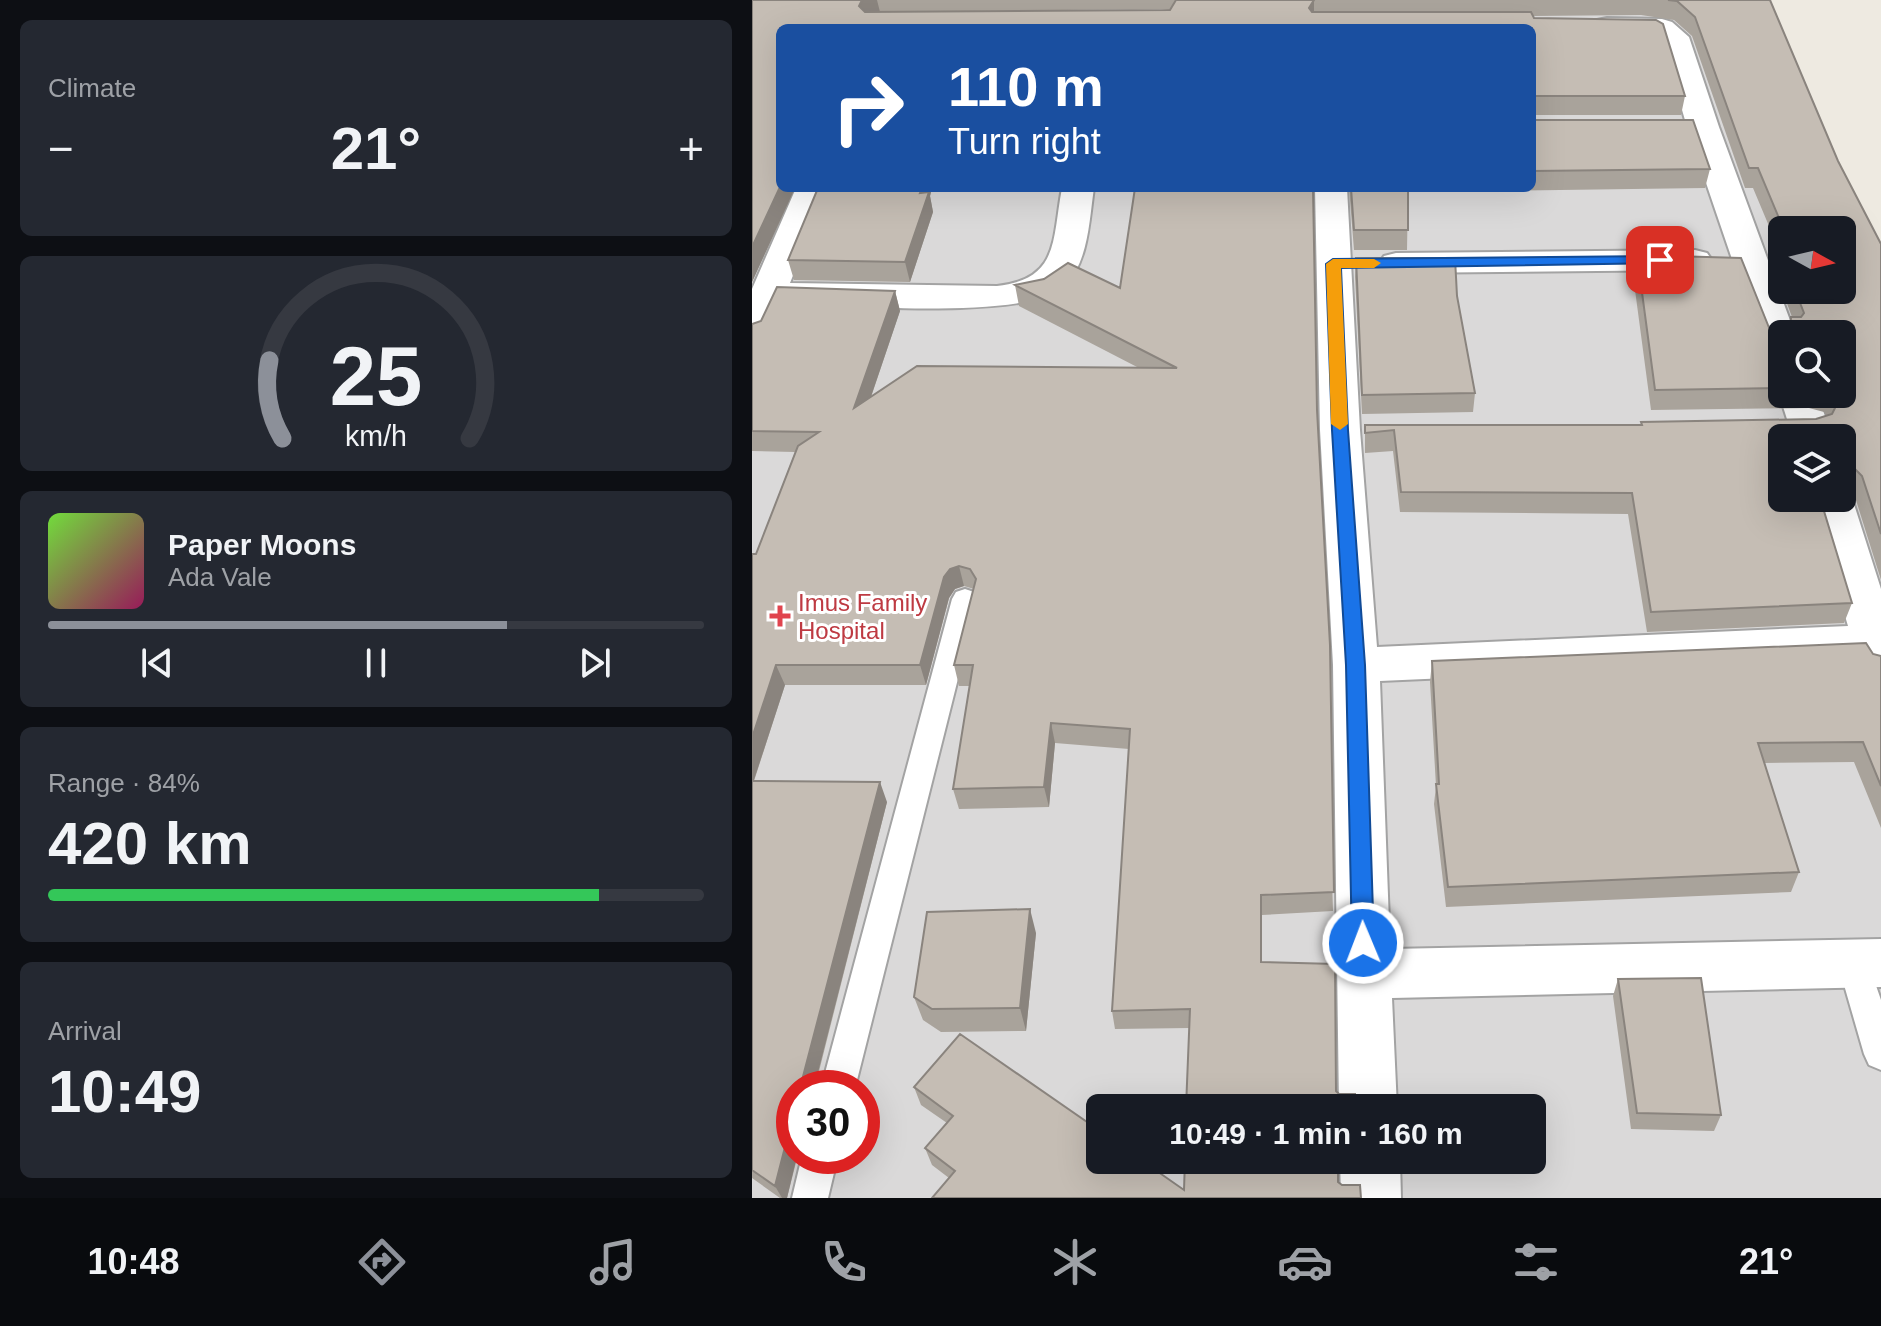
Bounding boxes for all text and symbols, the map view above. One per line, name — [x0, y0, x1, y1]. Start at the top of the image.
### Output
text: 110 m — [948, 55, 1104, 118]
icon: right — [816, 56, 920, 160]
text: Climate — [48, 73, 136, 103]
text: 21° — [331, 115, 421, 182]
text: Turn right — [948, 121, 1101, 162]
text: − — [48, 124, 74, 173]
text: + — [678, 124, 704, 173]
north arrow — [1768, 216, 1856, 304]
map controls — [1768, 216, 1856, 512]
pin — [1626, 226, 1694, 294]
icon: arrive — [1638, 238, 1682, 282]
button: search — [1768, 320, 1856, 408]
text: 25 — [330, 330, 422, 423]
text: km/h — [345, 421, 407, 453]
button: layers — [1768, 424, 1856, 512]
text: Paper Moons — [168, 528, 356, 561]
text: Ada Vale — [168, 562, 272, 592]
place label: Imus Family Hospital — [798, 589, 927, 644]
marker: Imus Family Hospital — [769, 605, 791, 627]
icon: previous — [135, 641, 179, 685]
icon: pause — [354, 641, 398, 685]
icon: next — [573, 641, 617, 685]
text: Range · 84% — [48, 768, 200, 798]
text: 420 km — [48, 810, 252, 877]
position arrow — [1321, 901, 1405, 985]
text: Arrival — [48, 1016, 122, 1046]
text: 10:49 — [48, 1058, 201, 1125]
speed limit sign: 30 — [776, 1070, 880, 1174]
text: 10:49 · 1 min · 160 m — [1169, 1117, 1463, 1150]
icon: directions — [354, 1234, 410, 1290]
icon: music — [585, 1234, 641, 1290]
icon: phone — [816, 1234, 872, 1290]
icon: climate — [1047, 1234, 1103, 1290]
icon: car — [1277, 1234, 1333, 1290]
icon: filters — [1508, 1234, 1564, 1290]
text: 10:48 — [87, 1241, 179, 1282]
text: 21° — [1739, 1241, 1794, 1282]

